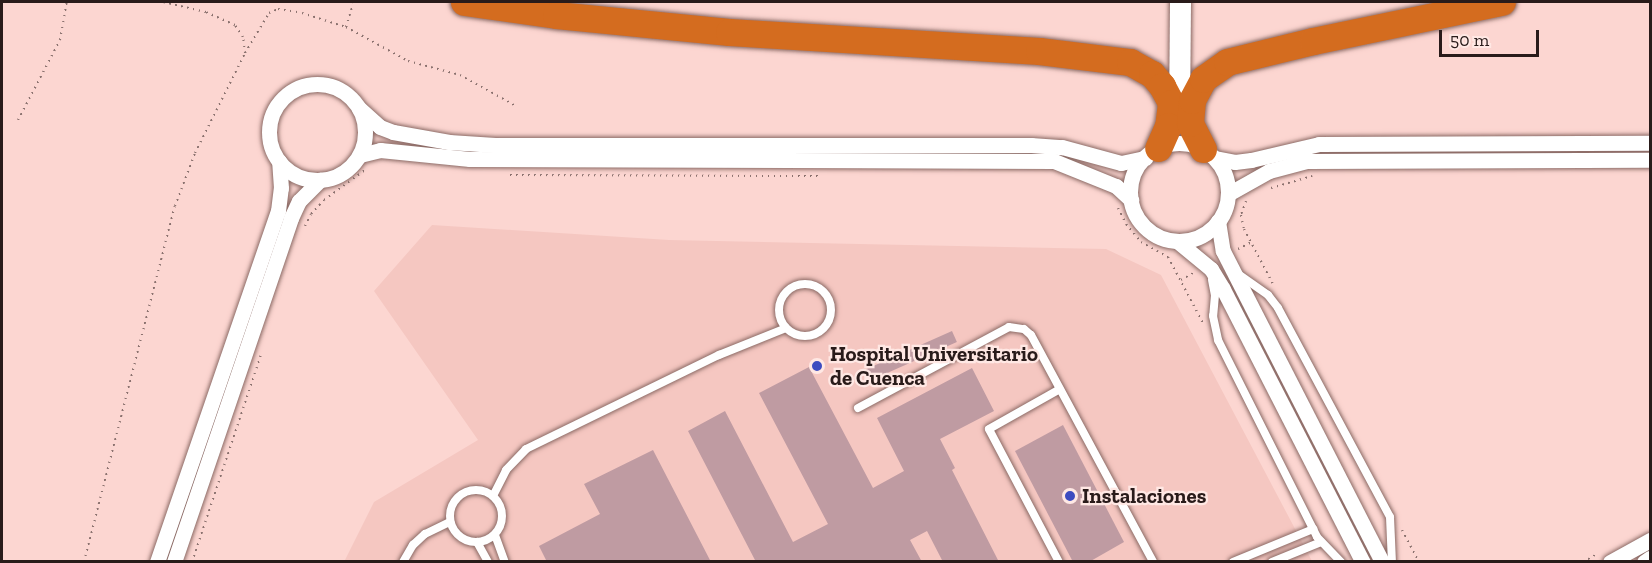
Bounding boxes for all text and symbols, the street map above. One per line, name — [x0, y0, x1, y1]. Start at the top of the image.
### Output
scale bar — [1442, 18, 1542, 56]
text: 50 m — [1450, 29, 1489, 51]
place label: Hospital Universitario de Cuenca — [830, 341, 1038, 391]
marker: Hospital Universitario de Cuenca — [808, 357, 826, 375]
place label: Instalaciones — [1082, 483, 1206, 509]
marker: Instalaciones — [1063, 489, 1077, 503]

